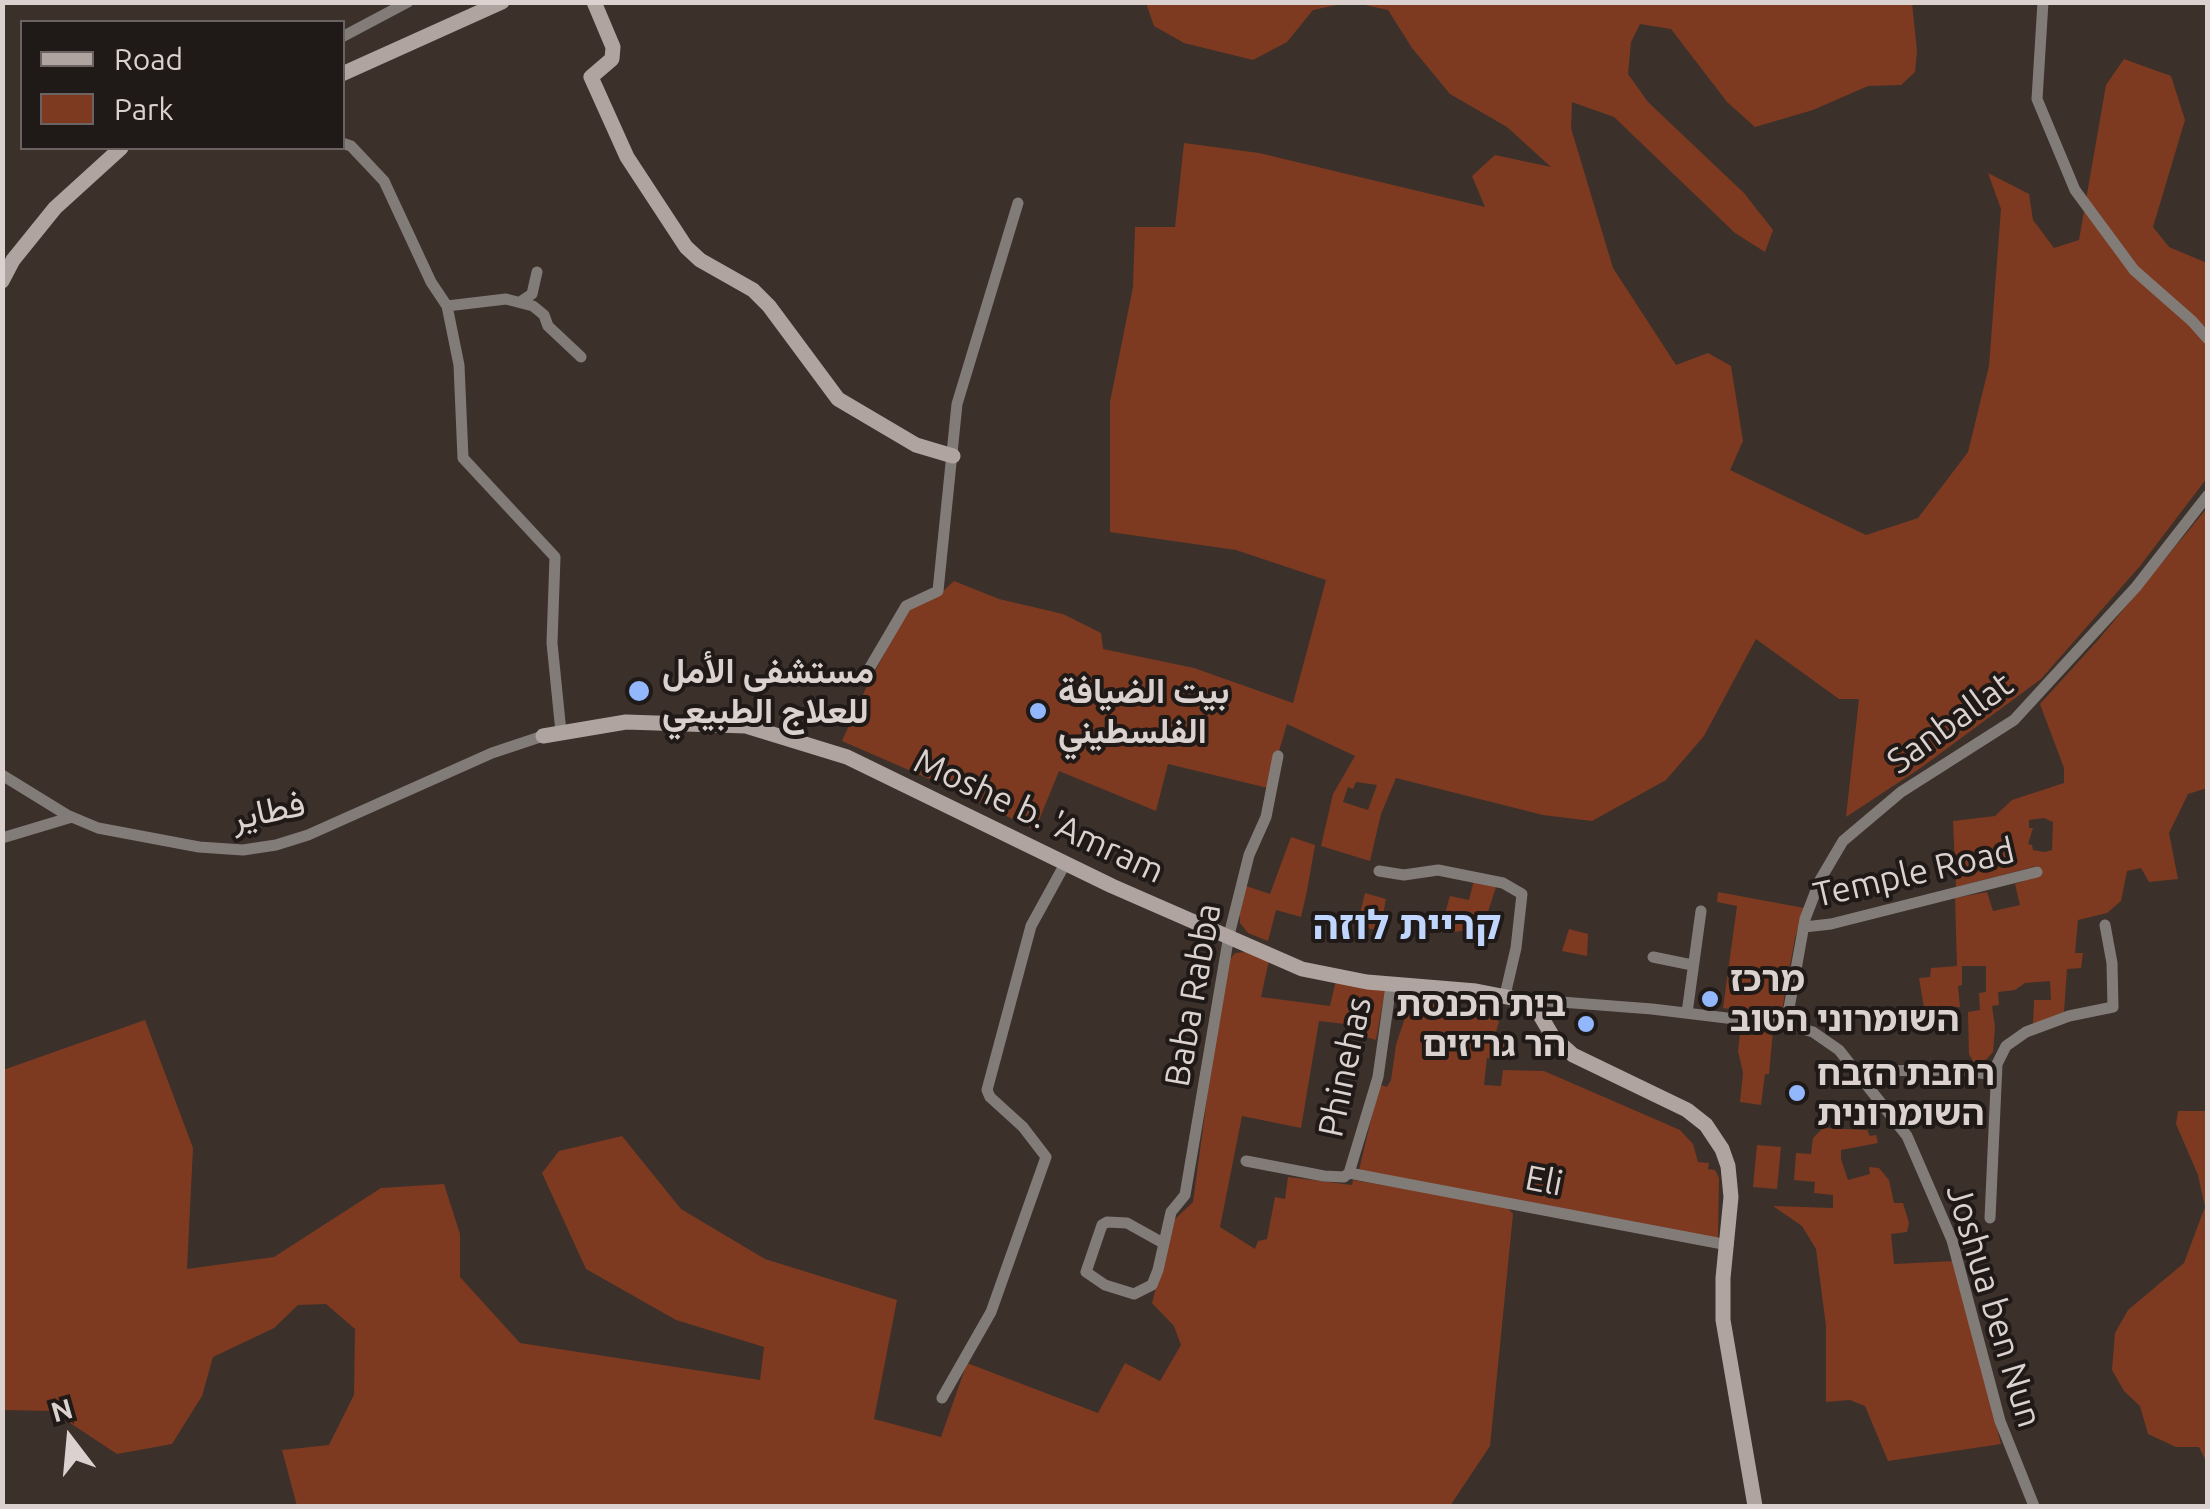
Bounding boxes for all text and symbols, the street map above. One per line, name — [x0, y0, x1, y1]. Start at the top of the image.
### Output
legend — [20, 20, 345, 150]
text: Road — [114, 42, 183, 76]
text: Park — [114, 92, 174, 126]
place label: مستشفى الأمل للعلاج الطبيعي — [662, 650, 874, 732]
street label: Sanballat — [1879, 663, 2021, 783]
place label: بيت الضيافة الفلسطيني — [1058, 670, 1230, 752]
marker: مستشفى الأمل للعلاج الطبيعي — [626, 678, 652, 704]
marker: بيت الضيافة الفلسطيني — [1027, 700, 1049, 722]
street label: Moshe b. 'Amram — [907, 740, 1171, 892]
street label: فطاير — [227, 783, 309, 839]
street label: Temple Road — [1809, 829, 2019, 917]
street label: Baba Rabba — [1156, 900, 1230, 1090]
district label: קריית לוזה — [1313, 902, 1501, 950]
place label: מרכז השומרוני הטוב — [1730, 958, 1960, 1040]
place label: בית הכנסת הר גריזים — [1396, 983, 1566, 1065]
marker: מרכז השומרוני הטוב — [1699, 988, 1721, 1010]
street label: Phinehas — [1310, 993, 1380, 1141]
marker: בית הכנסת הר גריזים — [1575, 1013, 1597, 1035]
place label: רחבת הזבח השומרונית — [1817, 1052, 1995, 1134]
marker: רחבת הזבח השומרונית — [1786, 1082, 1808, 1104]
street label: Eli — [1522, 1157, 1566, 1205]
street label: Joshua ben Nun — [1937, 1180, 2051, 1432]
north arrow — [20, 1389, 120, 1489]
text: N — [47, 1392, 76, 1427]

